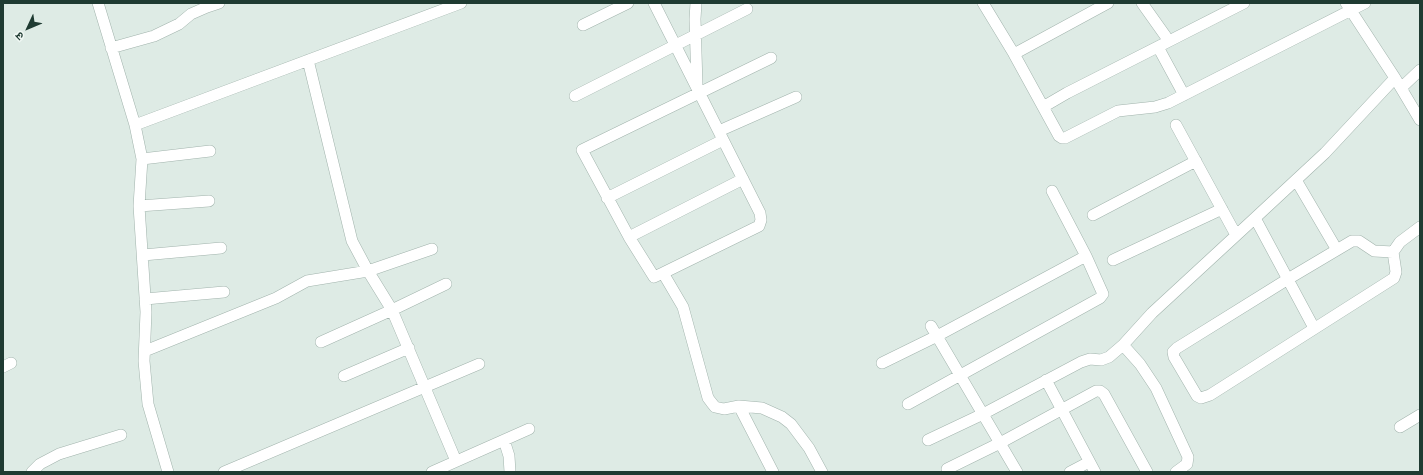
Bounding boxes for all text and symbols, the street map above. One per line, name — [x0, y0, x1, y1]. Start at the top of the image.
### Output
north arrow — [8, 8, 48, 48]
text: उ — [11, 29, 27, 44]

